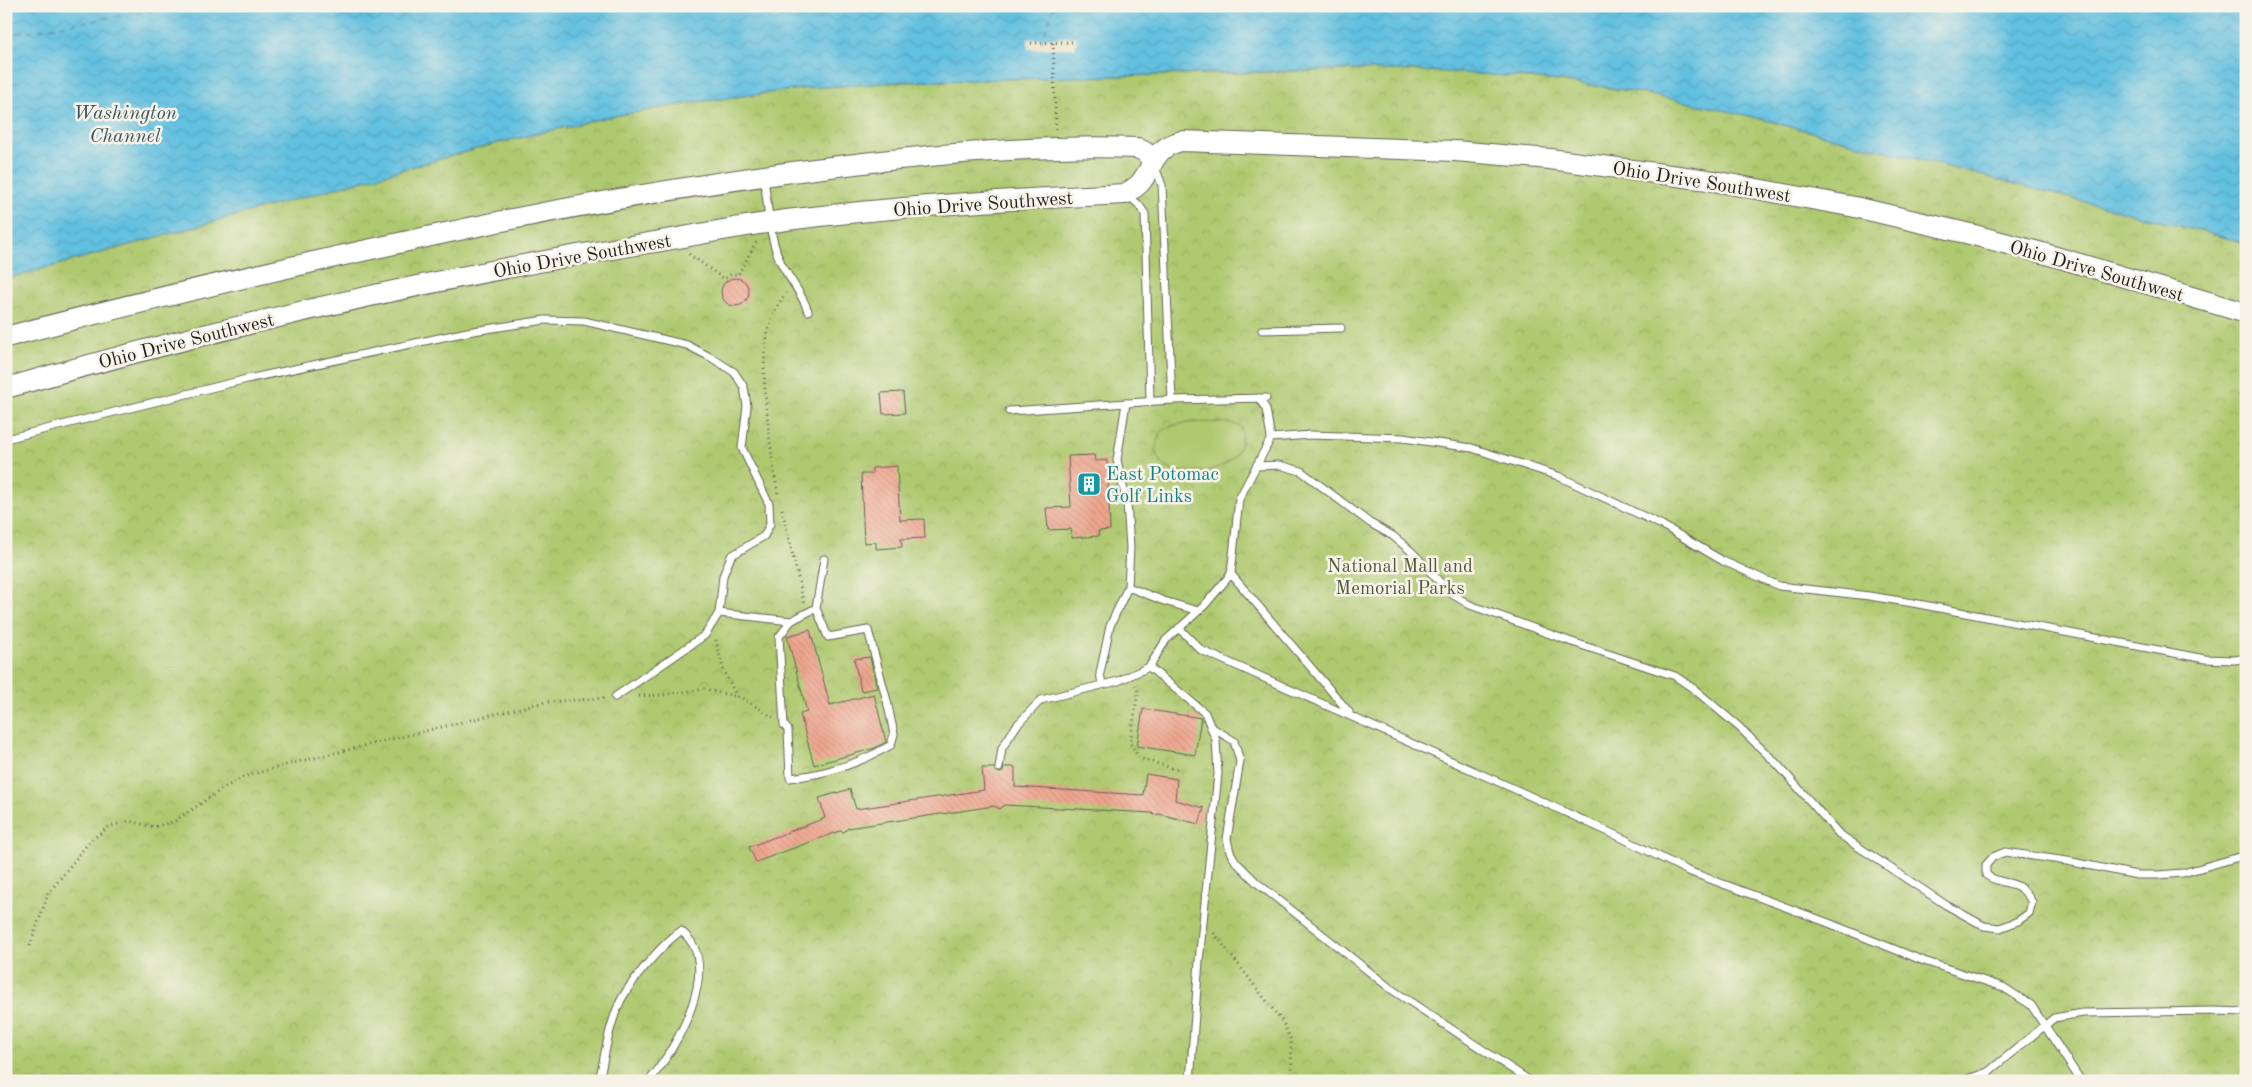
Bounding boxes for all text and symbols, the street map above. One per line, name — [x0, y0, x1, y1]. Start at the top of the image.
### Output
water label: Washington Channel — [73, 104, 177, 147]
street label: Ohio Drive Southwest — [1611, 160, 1792, 207]
street label: Ohio Drive Southwest — [893, 190, 1074, 221]
street label: Ohio Drive Southwest — [492, 232, 673, 282]
street label: Ohio Drive Southwest — [2007, 238, 2186, 306]
street label: Ohio Drive Southwest — [97, 311, 276, 373]
place label: East Potomac Golf Links — [1106, 466, 1219, 507]
building icon: East Potomac Golf Links — [1076, 471, 1102, 497]
park label: National Mall and Memorial Parks — [1327, 558, 1473, 599]

